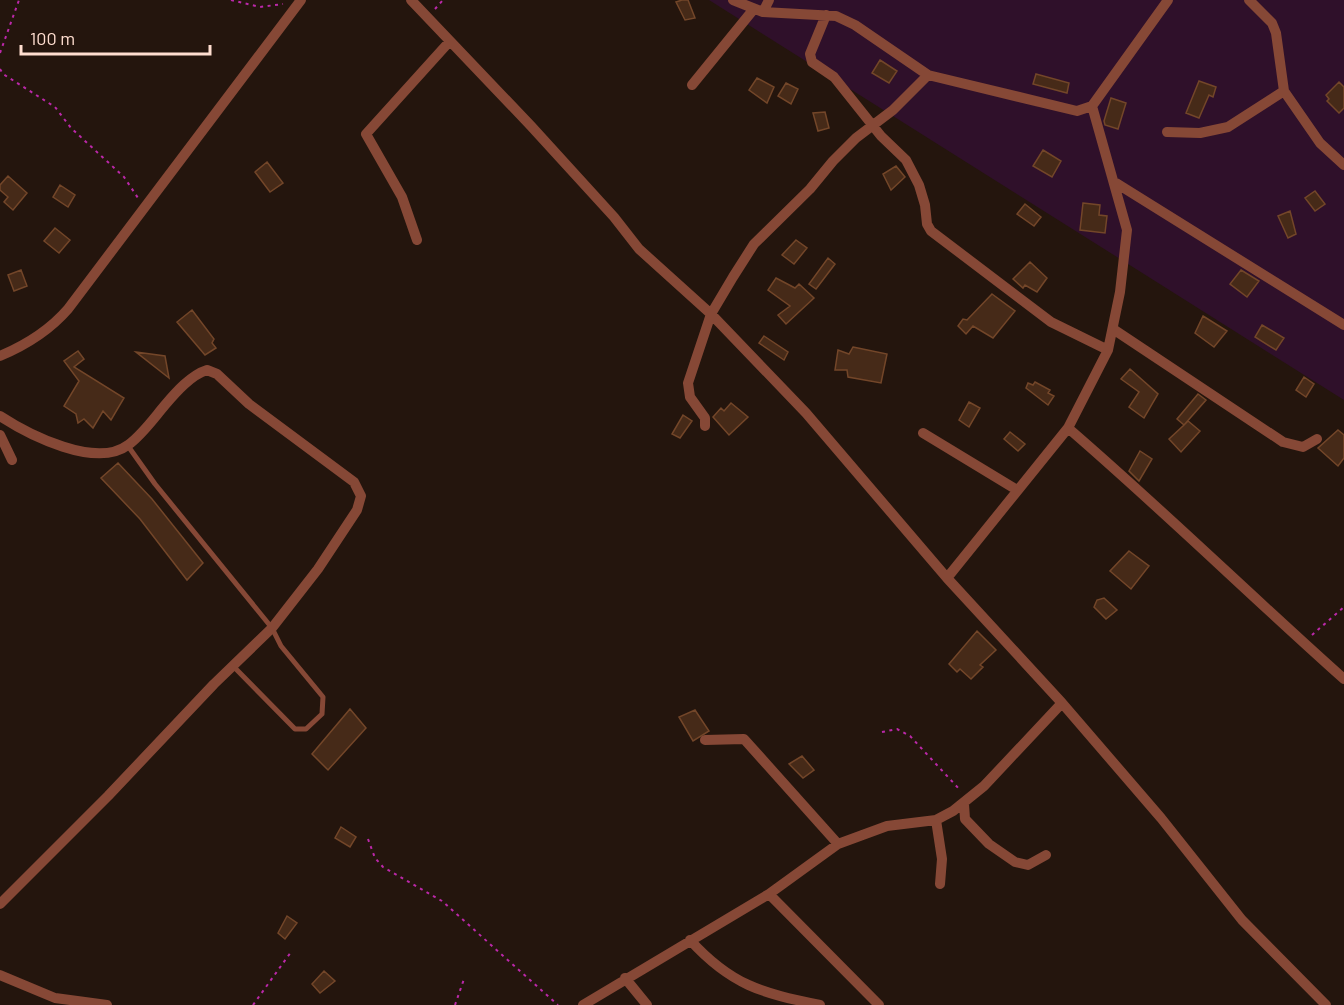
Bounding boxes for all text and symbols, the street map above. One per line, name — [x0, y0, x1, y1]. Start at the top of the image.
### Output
scale bar — [21, 18, 210, 56]
text: 100 m — [30, 27, 75, 49]

